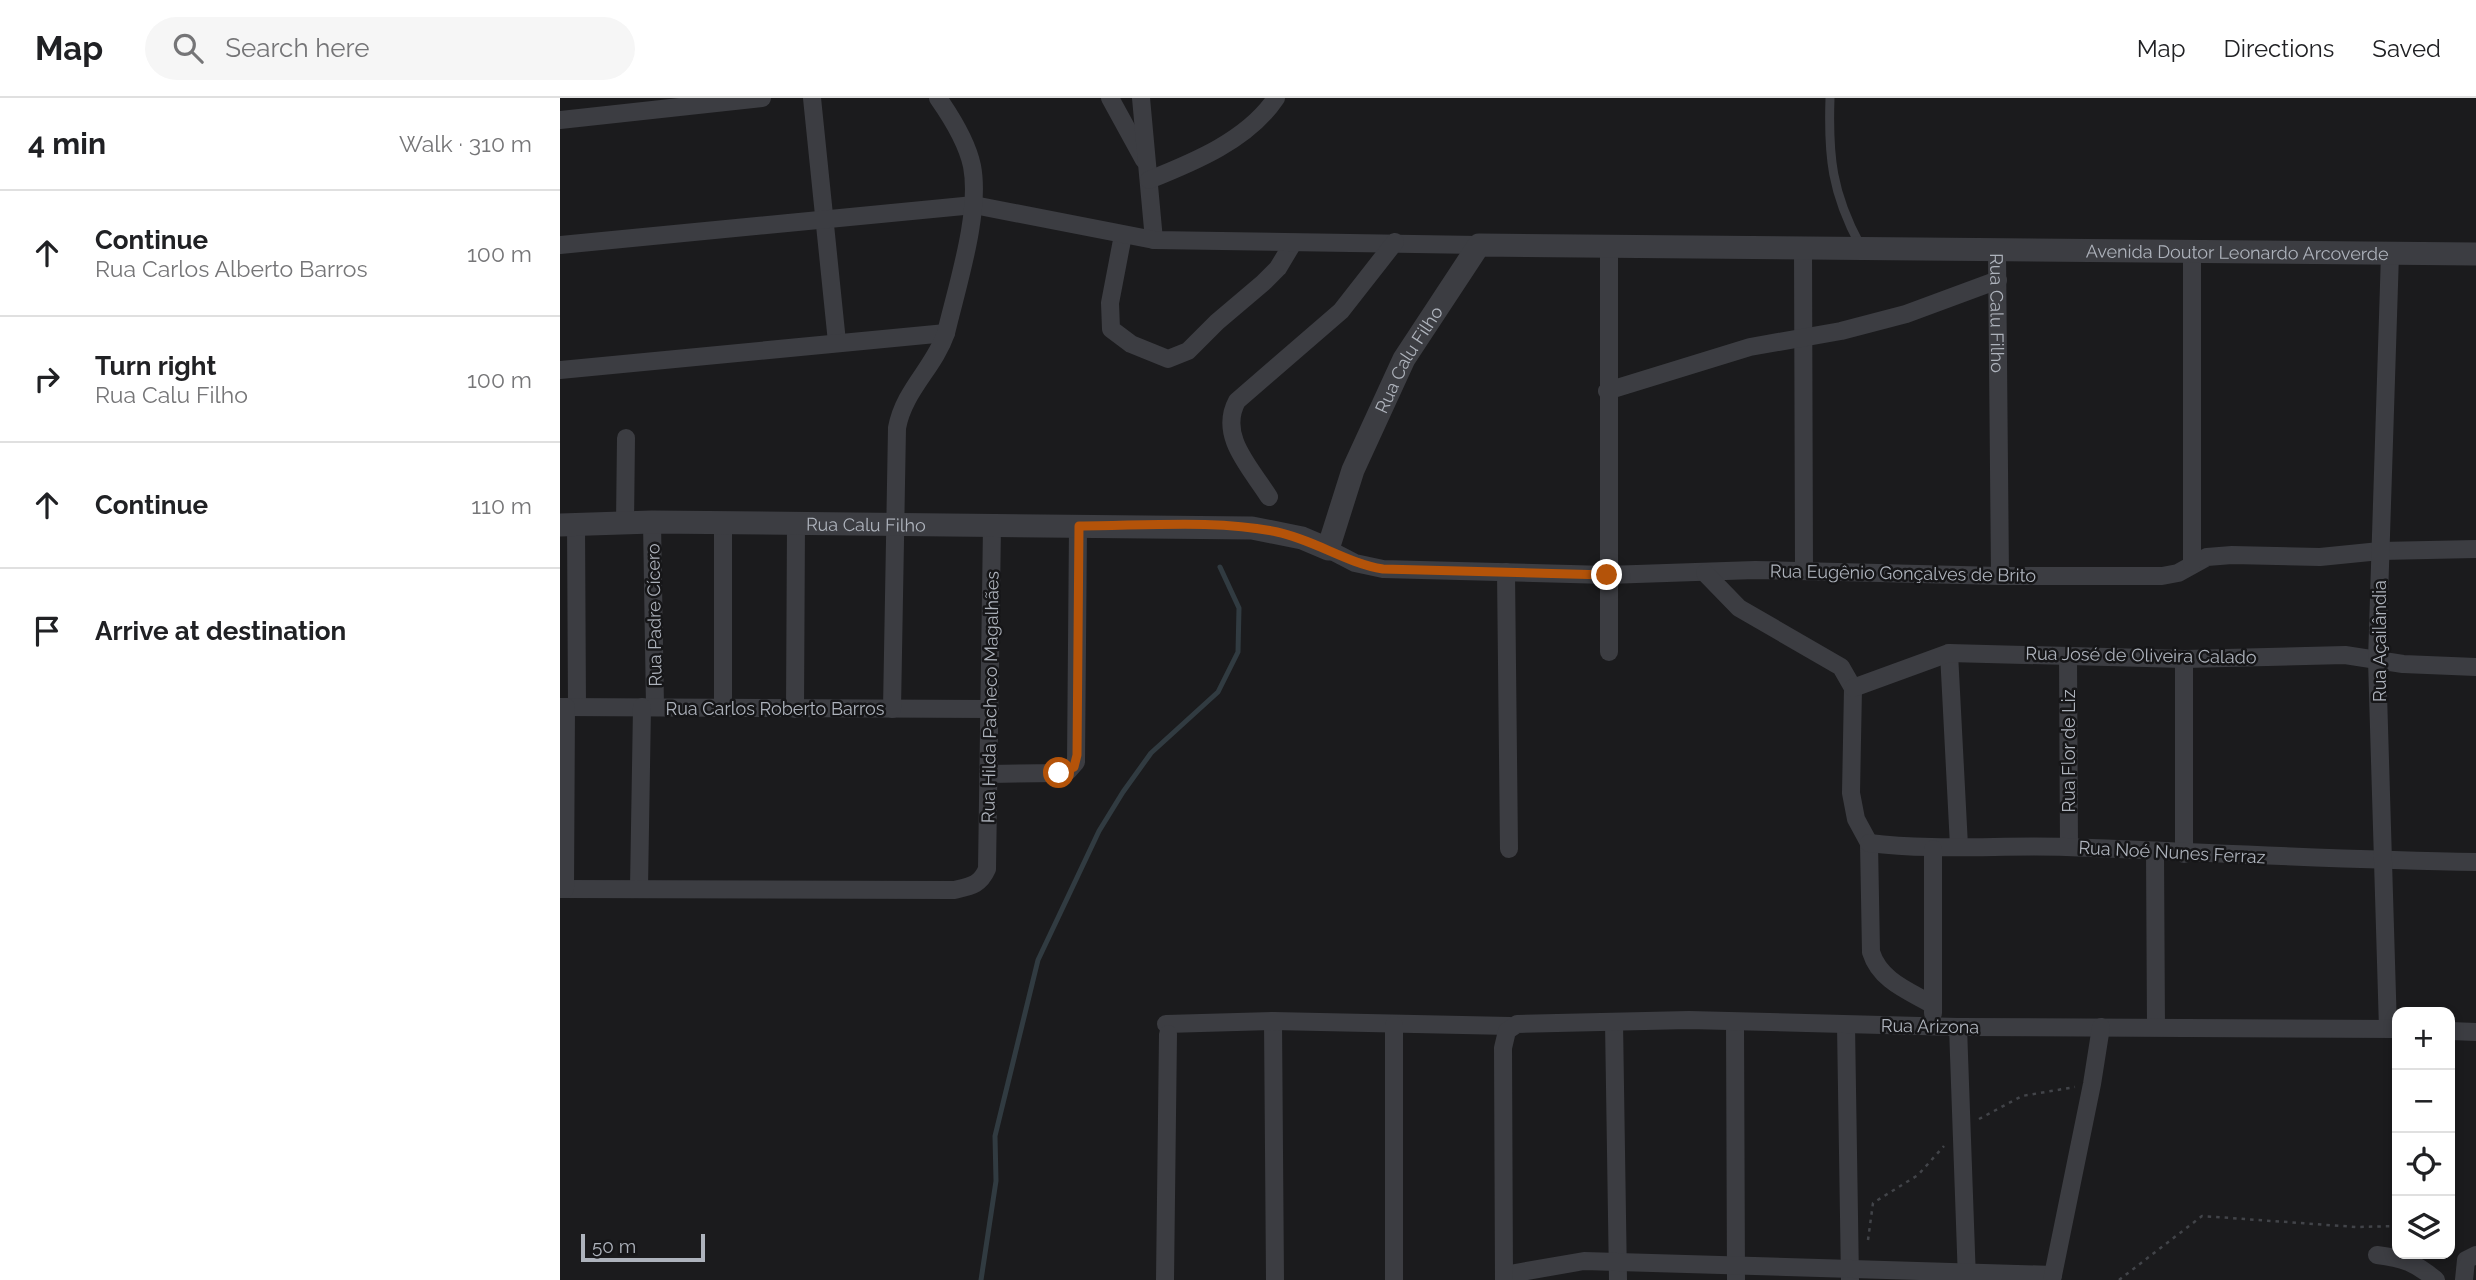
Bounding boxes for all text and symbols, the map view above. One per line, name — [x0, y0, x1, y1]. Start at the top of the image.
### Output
search box — [145, 17, 635, 80]
text: Map — [35, 29, 103, 68]
icon: search — [169, 29, 207, 67]
text: Search here — [225, 33, 370, 63]
text: Map — [2137, 34, 2186, 63]
text: Directions — [2224, 34, 2334, 63]
text: Saved — [2372, 34, 2441, 63]
text: 4 min — [28, 126, 106, 161]
text: Walk · 310 m — [399, 130, 532, 157]
text: Continue — [95, 225, 208, 255]
icon: ahead — [28, 234, 66, 272]
text: 100 m — [467, 240, 532, 267]
street label: Avenida Doutor Leonardo Arcoverde — [2086, 240, 2389, 264]
street label: Rua Calu Filho — [1987, 253, 2009, 373]
text: Rua Carlos Alberto Barros — [95, 255, 368, 282]
street label: Rua Calu Filho — [1370, 302, 1447, 416]
text: Turn right — [95, 351, 216, 381]
icon: right — [28, 360, 66, 398]
text: 100 m — [467, 366, 532, 393]
text: Rua Calu Filho — [95, 381, 248, 408]
icon: ahead — [28, 486, 66, 524]
text: Continue — [95, 490, 208, 520]
text: 110 m — [471, 492, 532, 519]
street label: Rua Calu Filho — [806, 513, 926, 535]
street label: Rua Padre Cícero — [642, 543, 666, 687]
route end — [1591, 559, 1622, 590]
street label: Rua Eugênio Gonçalves de Brito — [1770, 560, 2037, 586]
street label: Rua Hilda Pacheco Magalhães — [977, 570, 1003, 823]
street label: Rua Açailândia — [2369, 580, 2390, 702]
icon: arrive — [28, 612, 66, 650]
text: Arrive at destination — [95, 616, 346, 646]
street label: Rua José de Oliveira Calado — [2025, 642, 2257, 668]
street label: Rua Flor de Liz — [2058, 689, 2079, 813]
street label: Rua Carlos Roberto Barros — [666, 698, 885, 719]
route start — [1043, 757, 1074, 788]
street label: Rua Noé Nunes Ferraz — [2078, 837, 2266, 867]
map controls — [2392, 1007, 2455, 1259]
button: + — [2392, 1007, 2455, 1070]
street label: Rua Arizona — [1881, 1015, 1979, 1037]
button: − — [2392, 1070, 2455, 1133]
button: locate — [2392, 1133, 2455, 1196]
button: layers — [2392, 1196, 2455, 1259]
scale bar — [581, 1231, 705, 1263]
text: 50 m — [592, 1235, 636, 1257]

